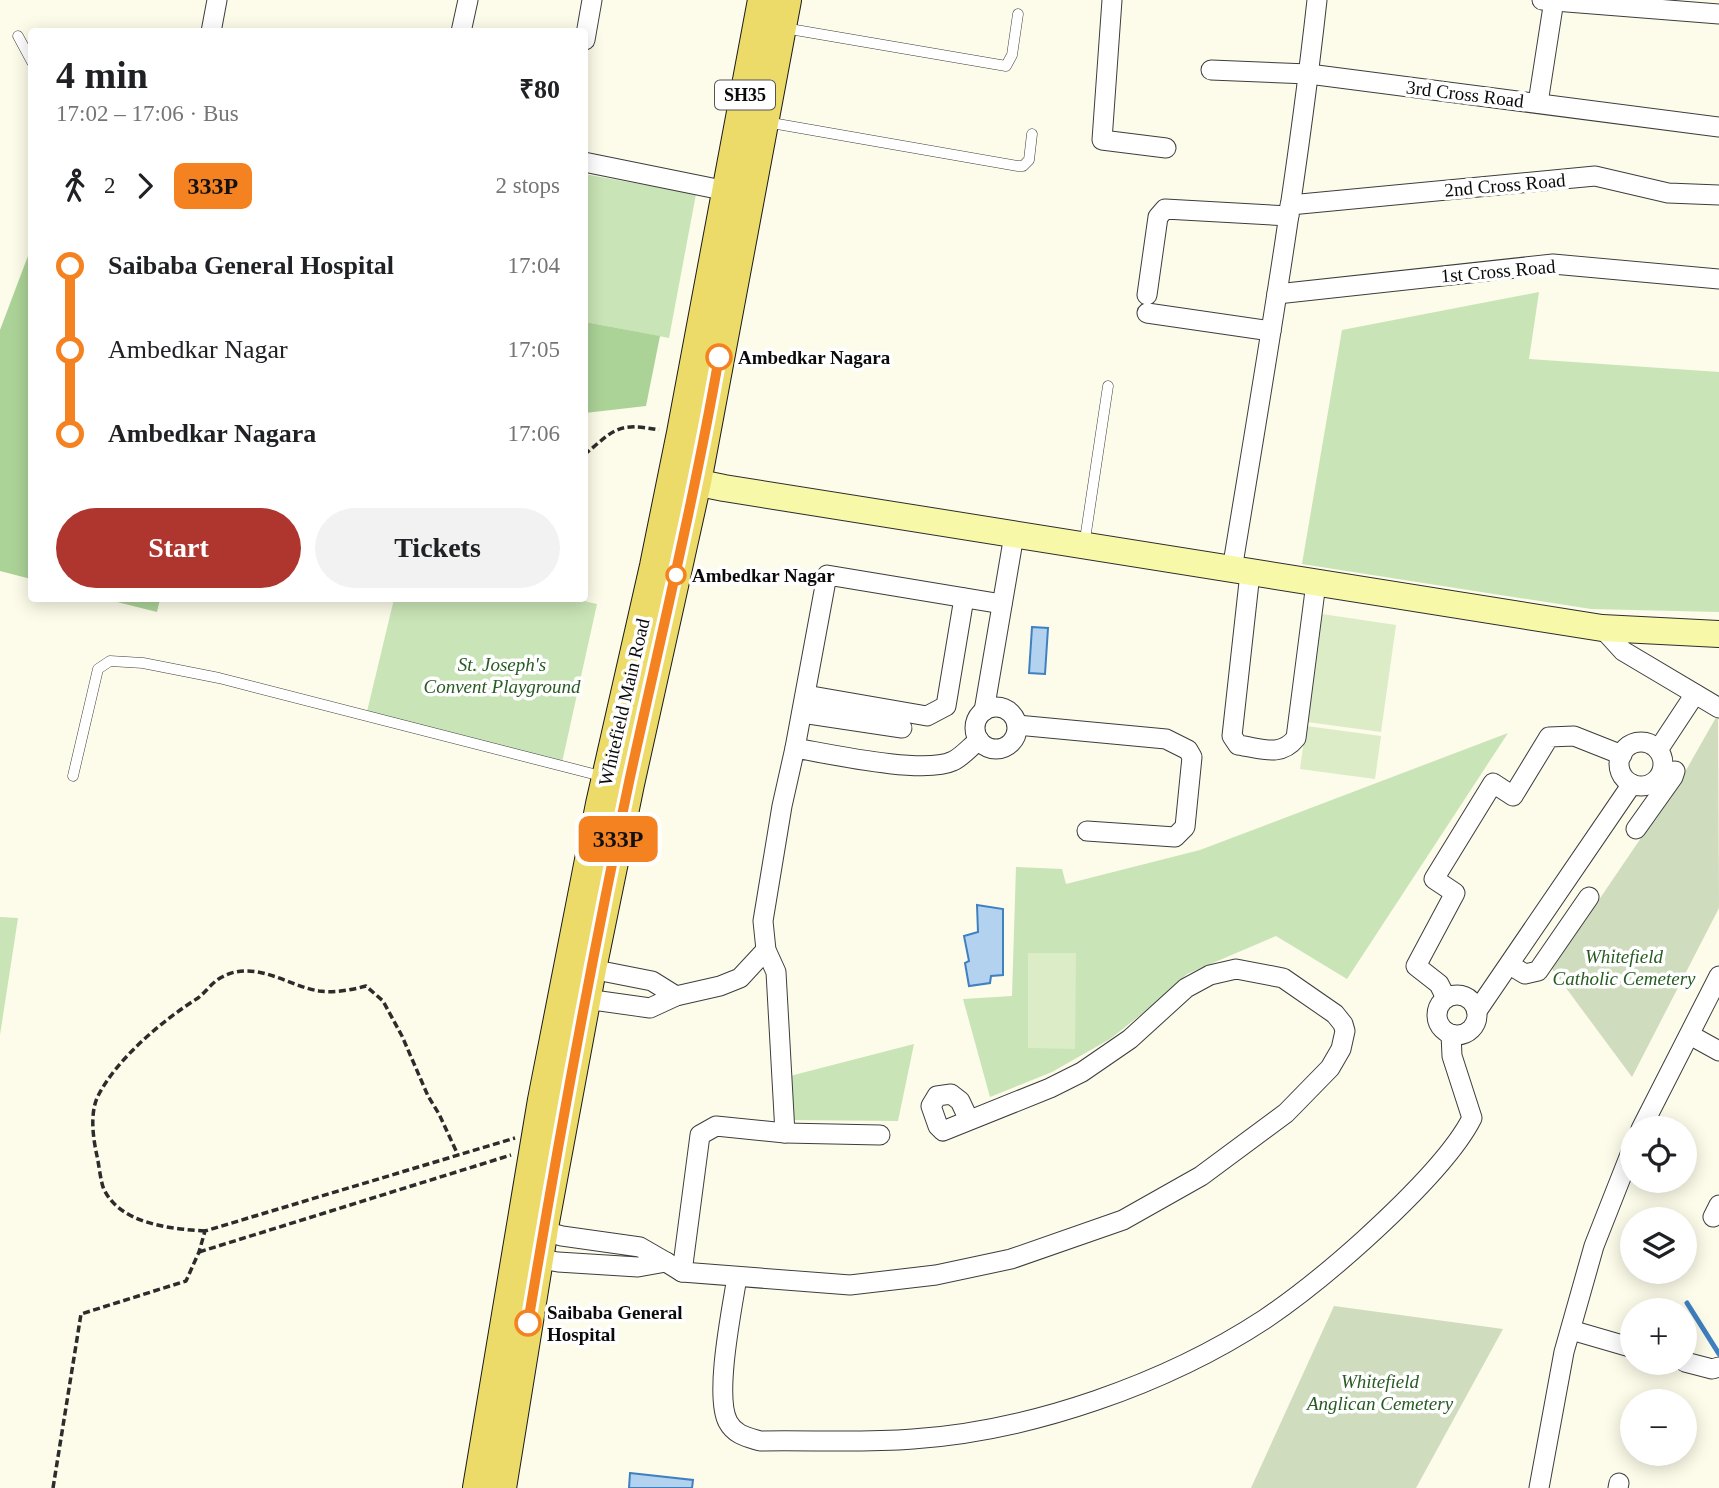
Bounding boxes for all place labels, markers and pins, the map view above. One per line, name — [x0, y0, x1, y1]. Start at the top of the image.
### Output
marker: Ambedkar Nagara — [706, 344, 732, 370]
place label: Ambedkar Nagara — [738, 347, 891, 368]
marker: Ambedkar Nagar — [666, 565, 686, 585]
place label: Ambedkar Nagar — [692, 565, 835, 586]
place label: Saibaba General Hospital — [547, 1302, 683, 1345]
marker: Saibaba General Hospital — [515, 1310, 541, 1336]

